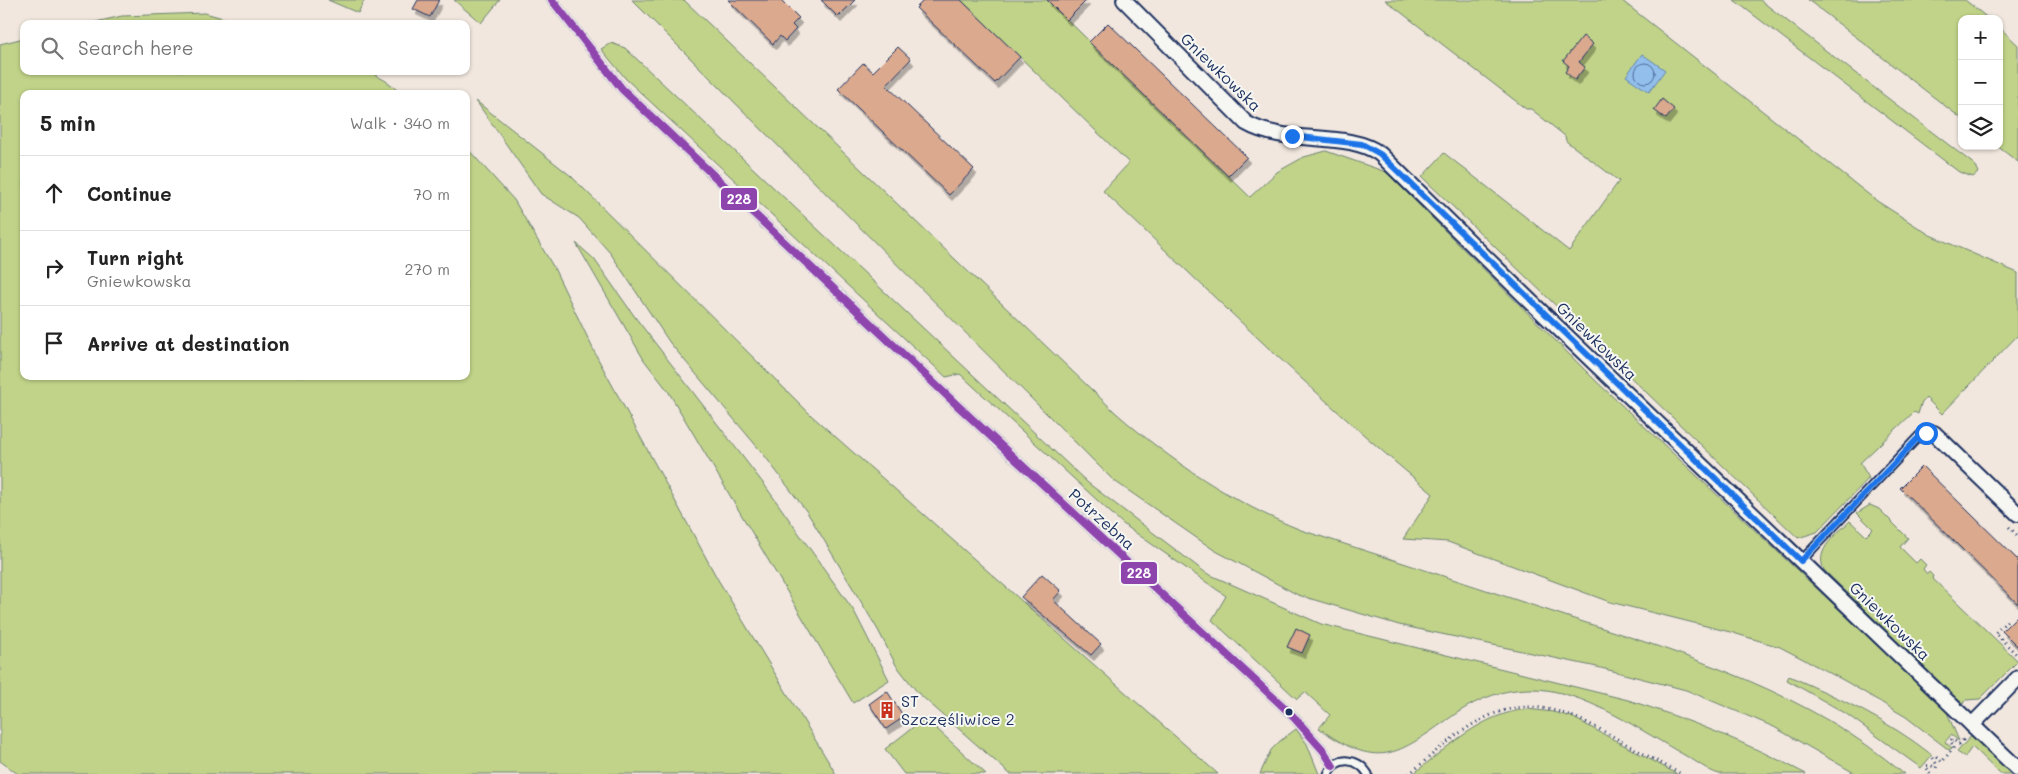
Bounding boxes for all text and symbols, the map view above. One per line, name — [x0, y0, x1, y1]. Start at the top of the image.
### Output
map controls — [1958, 15, 2003, 150]
button: + — [1958, 15, 2003, 60]
search box — [20, 20, 470, 75]
street label: Gniewkowska — [1176, 28, 1266, 116]
icon: search — [38, 34, 66, 62]
text: Search here — [78, 35, 194, 60]
button: − — [1958, 60, 2003, 105]
button: layers — [1958, 105, 2003, 150]
text: 5 min — [40, 109, 96, 136]
text: Walk · 340 m — [350, 112, 450, 133]
route end — [1281, 125, 1304, 148]
icon: ahead — [40, 179, 68, 207]
text: Continue — [87, 181, 172, 206]
text: 70 m — [413, 183, 450, 204]
line badge: 228 — [720, 187, 758, 211]
text: 228 — [727, 189, 751, 208]
text: Turn right — [87, 245, 184, 270]
icon: right — [40, 254, 68, 282]
text: 270 m — [404, 258, 450, 279]
text: Gniewkowska — [87, 270, 192, 291]
street label: Gniewkowska — [1552, 297, 1642, 385]
icon: arrive — [40, 329, 68, 357]
text: Arrive at destination — [87, 331, 290, 356]
route start — [1915, 422, 1938, 445]
street label: Potrzebna — [1065, 483, 1140, 554]
line badge: 228 — [1120, 561, 1158, 585]
text: 228 — [1127, 563, 1151, 582]
street label: Gniewkowska — [1845, 577, 1935, 665]
place label: ST Szczęśliwice 2 — [901, 690, 1015, 729]
building icon: ST Szczęśliwice 2 — [877, 700, 897, 720]
unlabelled marker — [1284, 707, 1294, 717]

